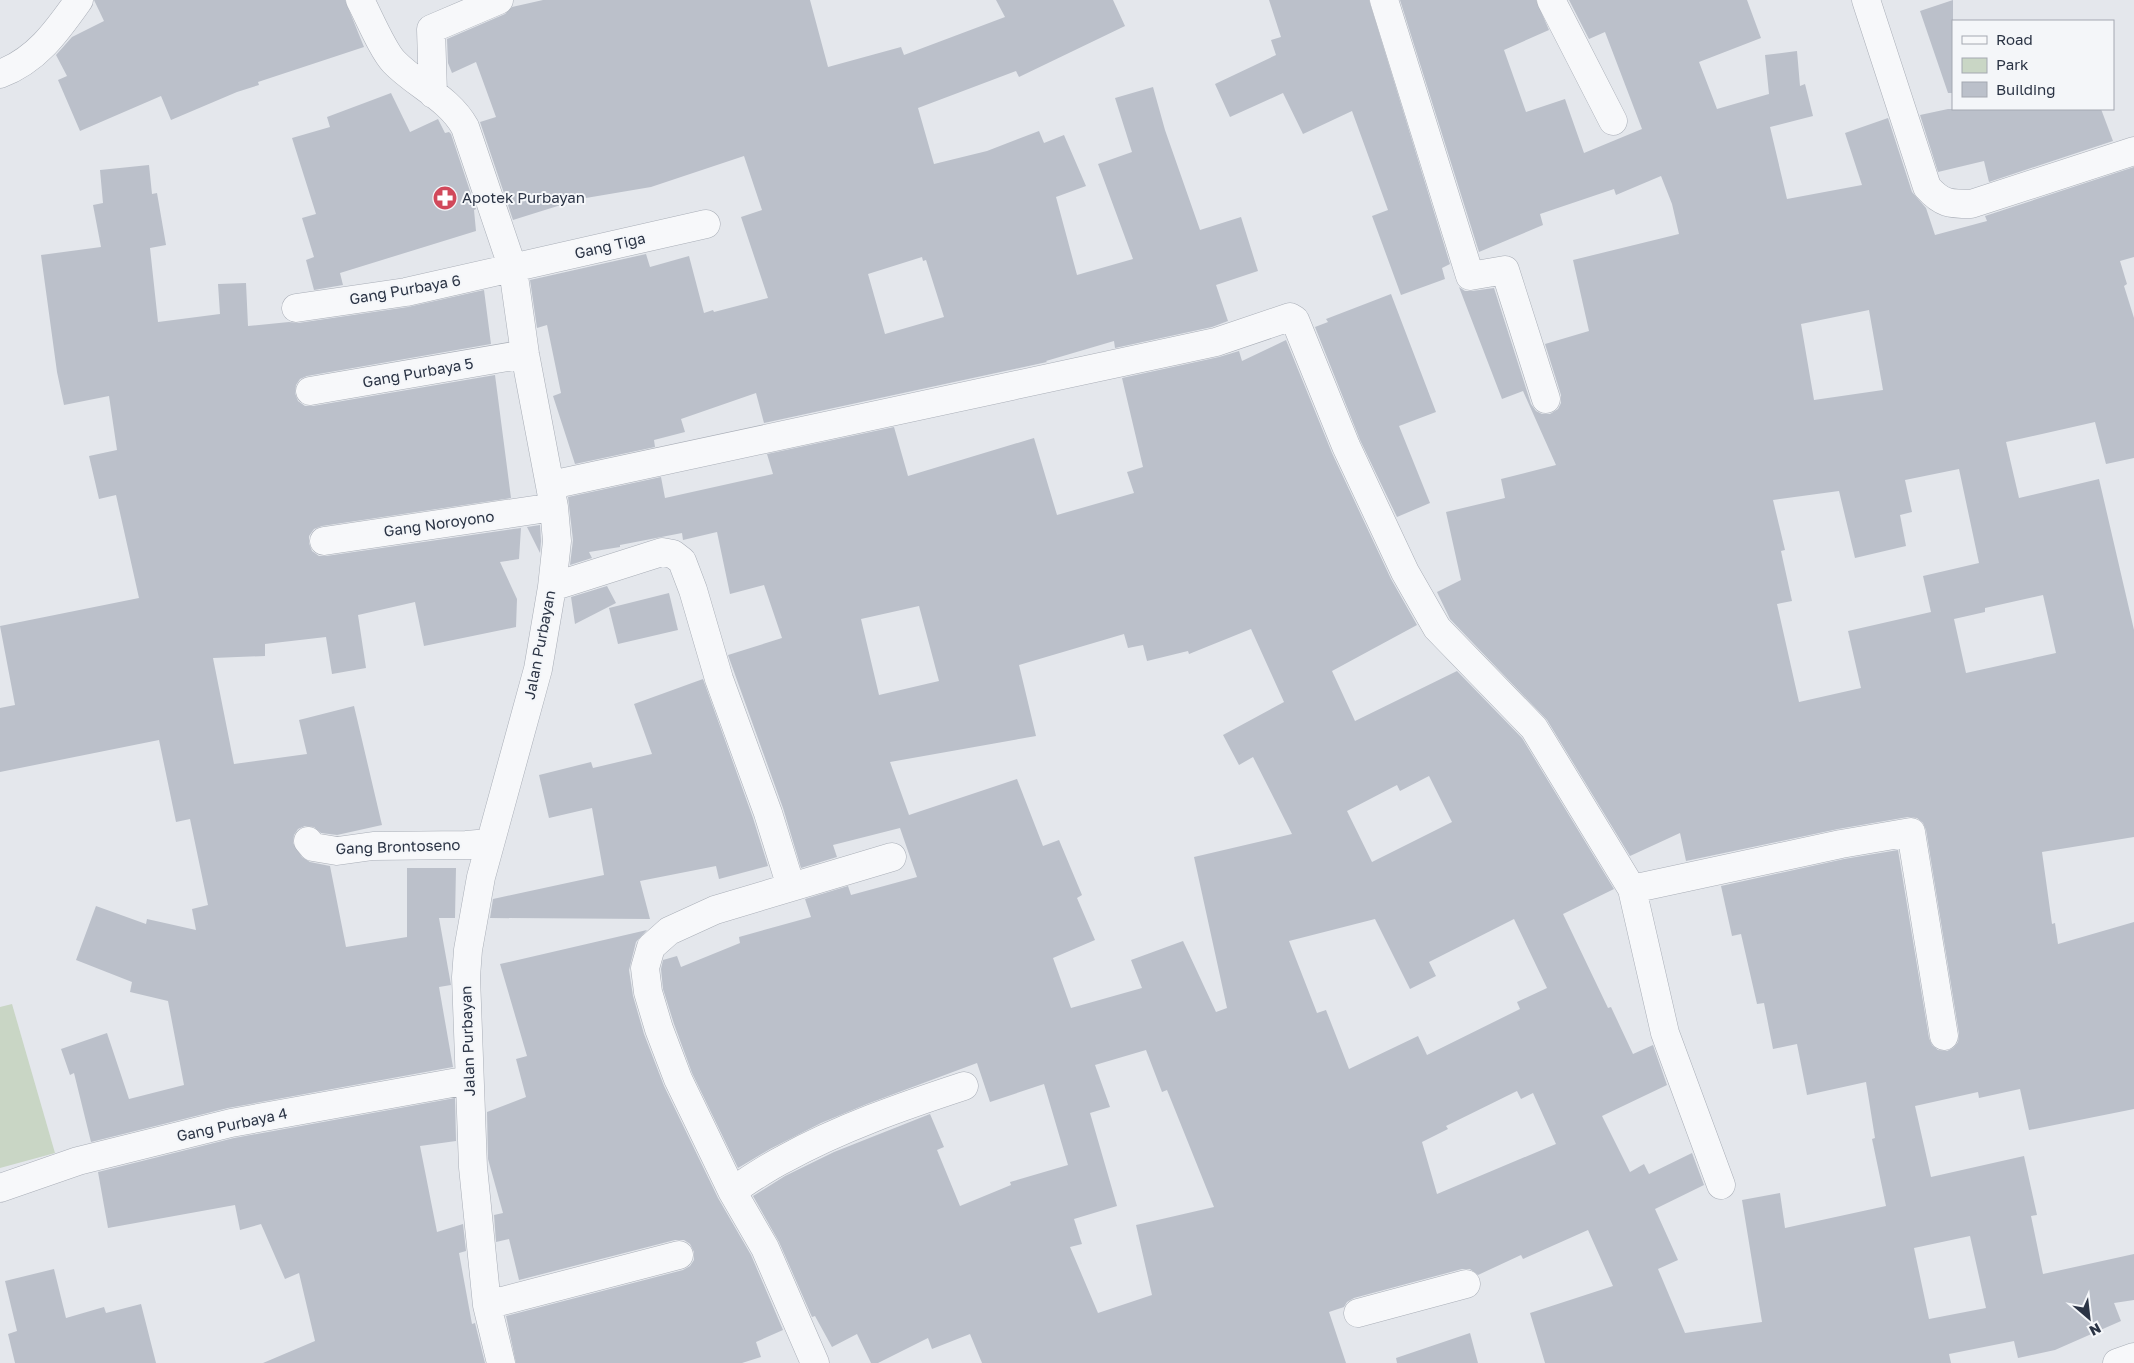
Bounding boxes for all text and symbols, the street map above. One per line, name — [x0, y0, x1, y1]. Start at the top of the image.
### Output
legend — [1952, 20, 2114, 110]
text: Road — [1996, 30, 2033, 48]
text: Park — [1996, 55, 2029, 73]
text: Building — [1996, 80, 2056, 98]
pharmacy icon: Apotek Purbayan — [432, 185, 458, 211]
place label: Apotek Purbayan — [462, 188, 585, 206]
street label: Gang Tiga — [573, 228, 647, 262]
street label: Gang Purbaya 6 — [348, 270, 462, 308]
street label: Gang Purbaya 5 — [361, 353, 475, 391]
street label: Gang Noroyono — [382, 506, 495, 540]
street label: Jalan Purbayan — [520, 589, 558, 701]
street label: Gang Brontoseno — [335, 835, 461, 857]
street label: Jalan Purbayan — [456, 985, 478, 1097]
street label: Gang Purbaya 4 — [175, 1103, 289, 1145]
north arrow — [2064, 1293, 2114, 1343]
text: N — [2087, 1320, 2104, 1340]

